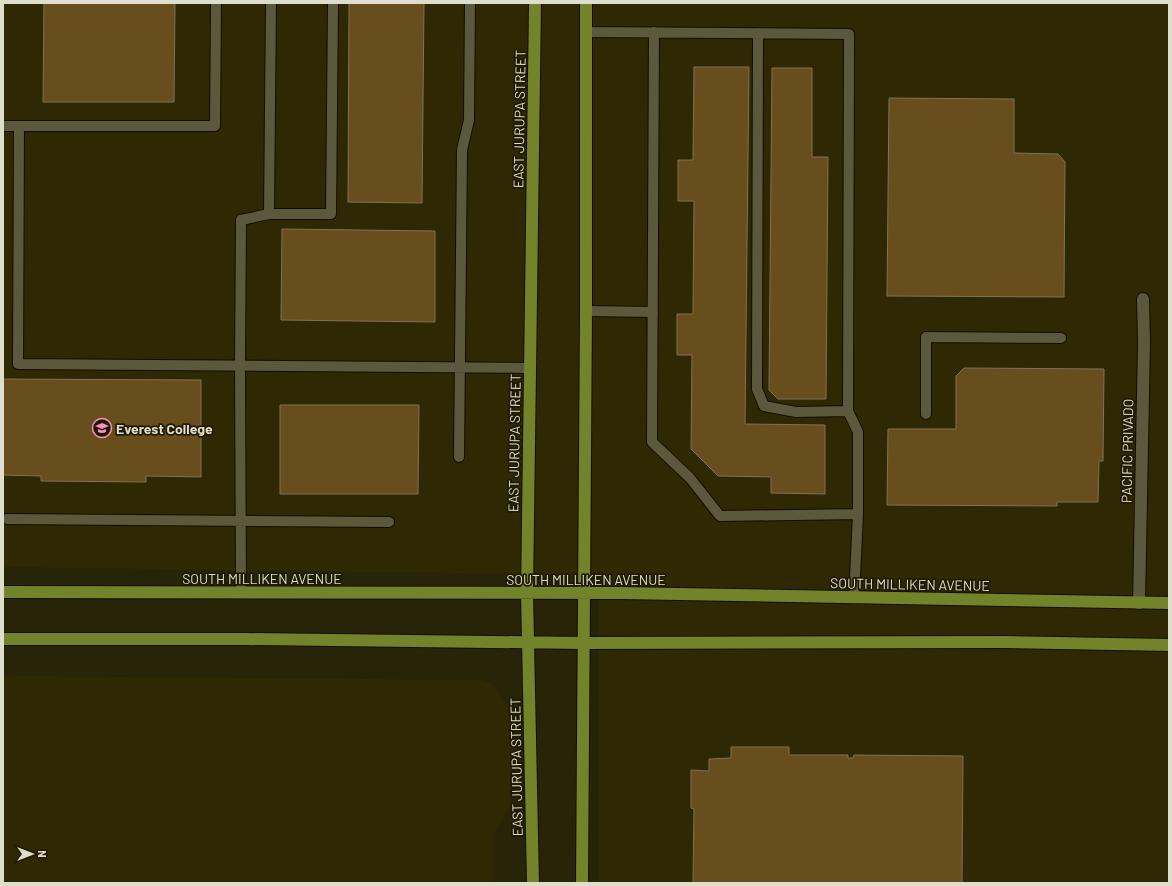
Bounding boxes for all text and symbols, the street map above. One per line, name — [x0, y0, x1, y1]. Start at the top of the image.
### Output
street label: EAST JURUPA STREET — [509, 50, 529, 188]
street label: EAST JURUPA STREET — [504, 374, 524, 512]
street label: PACIFIC PRIVADO — [1118, 399, 1136, 503]
school or university icon: Everest College — [91, 417, 113, 439]
place label: Everest College — [116, 420, 213, 437]
street label: SOUTH MILLIKEN AVENUE — [182, 570, 342, 587]
street label: SOUTH MILLIKEN AVENUE — [506, 571, 666, 588]
street label: SOUTH MILLIKEN AVENUE — [830, 574, 990, 594]
street label: EAST JURUPA STREET — [506, 698, 526, 836]
north arrow — [12, 834, 52, 874]
text: N — [36, 850, 49, 858]

